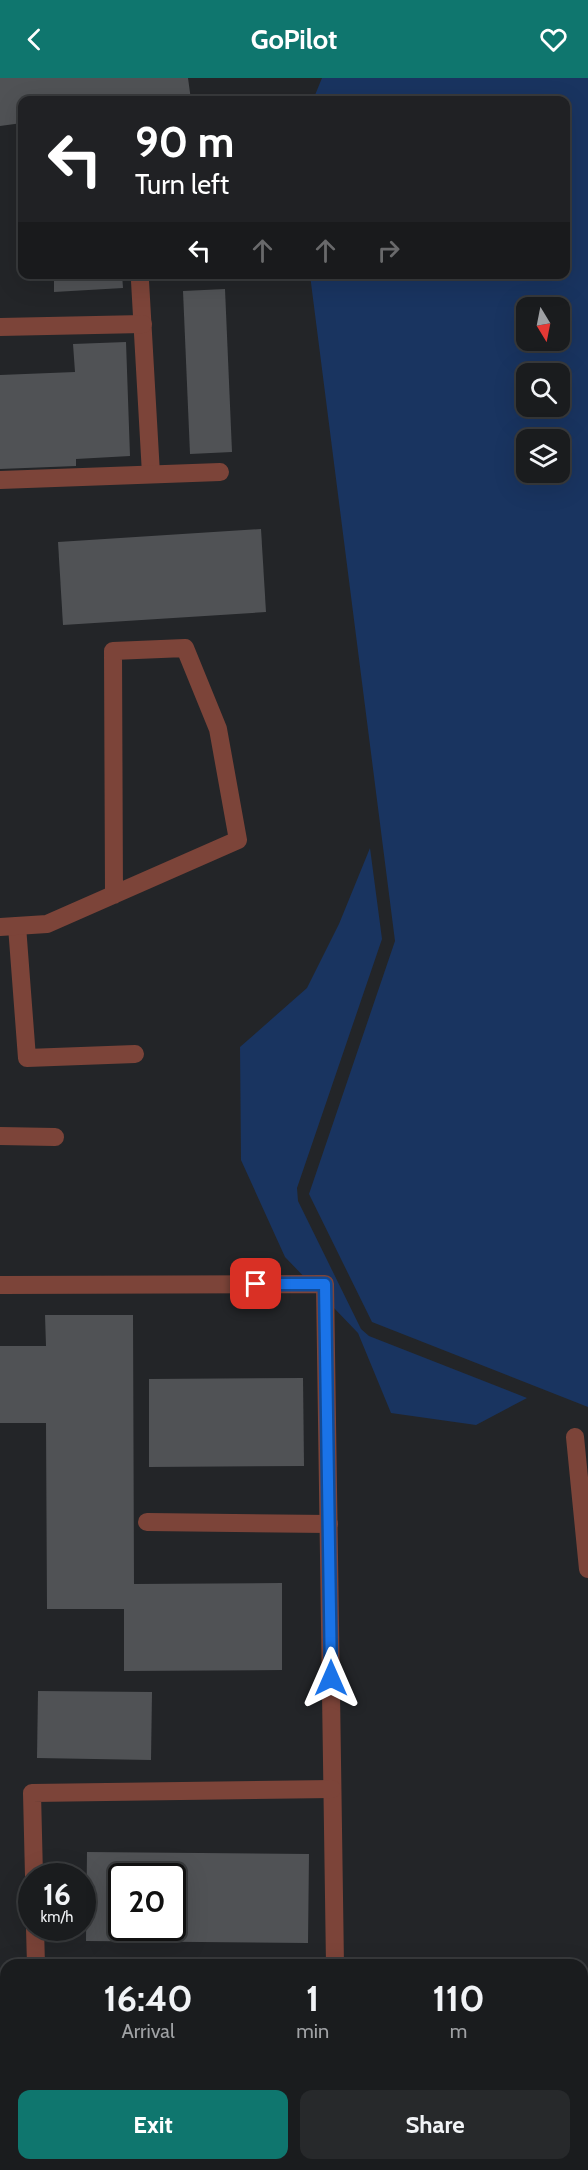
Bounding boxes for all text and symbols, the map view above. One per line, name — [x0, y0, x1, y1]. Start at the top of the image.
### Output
icon: back — [18, 23, 51, 56]
text: GoPilot — [251, 23, 337, 56]
icon: heart — [537, 23, 570, 56]
text: 90 m — [135, 116, 234, 168]
icon: left — [36, 120, 114, 198]
text: Turn left — [135, 168, 229, 201]
icon: left — [183, 234, 216, 267]
icon: ahead — [246, 234, 279, 267]
icon: ahead — [309, 234, 342, 267]
icon: right — [372, 234, 405, 267]
north arrow — [516, 297, 570, 351]
map controls — [516, 297, 570, 483]
button: search — [516, 363, 570, 417]
button: layers — [516, 429, 570, 483]
pin — [230, 1258, 281, 1309]
icon: arrive — [239, 1267, 272, 1300]
position arrow — [299, 1646, 363, 1710]
speed limit sign: 20 — [108, 1863, 186, 1941]
text: 16 — [43, 1876, 71, 1913]
text: km/h — [41, 1908, 73, 1926]
text: 16:40 — [103, 1976, 193, 2020]
text: 1 — [306, 1976, 319, 2020]
text: 110 — [433, 1976, 485, 2020]
text: Arrival — [121, 2019, 175, 2043]
text: min — [296, 2019, 329, 2043]
text: m — [450, 2019, 467, 2043]
button: Exit — [18, 2090, 288, 2159]
button: Share — [300, 2090, 570, 2159]

